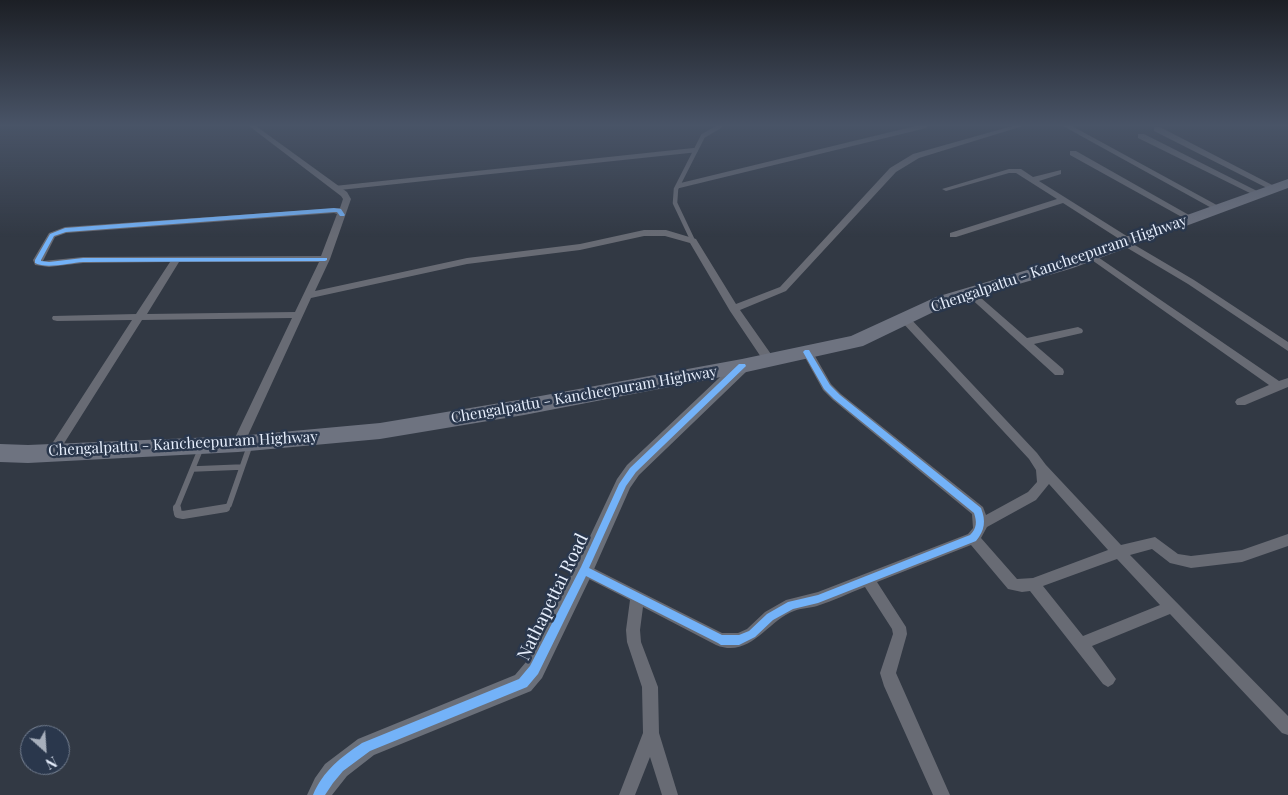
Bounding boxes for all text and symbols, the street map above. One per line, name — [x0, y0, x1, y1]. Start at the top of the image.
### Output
street label: Chengalpattu - Kancheepuram Highway — [928, 212, 1190, 316]
street label: Chengalpattu - Kancheepuram Highway — [450, 363, 718, 427]
street label: Chengalpattu - Kancheepuram Highway — [48, 428, 318, 460]
street label: Nathapettai Road — [513, 530, 593, 664]
north arrow — [20, 725, 70, 775]
text: N — [43, 752, 60, 774]

